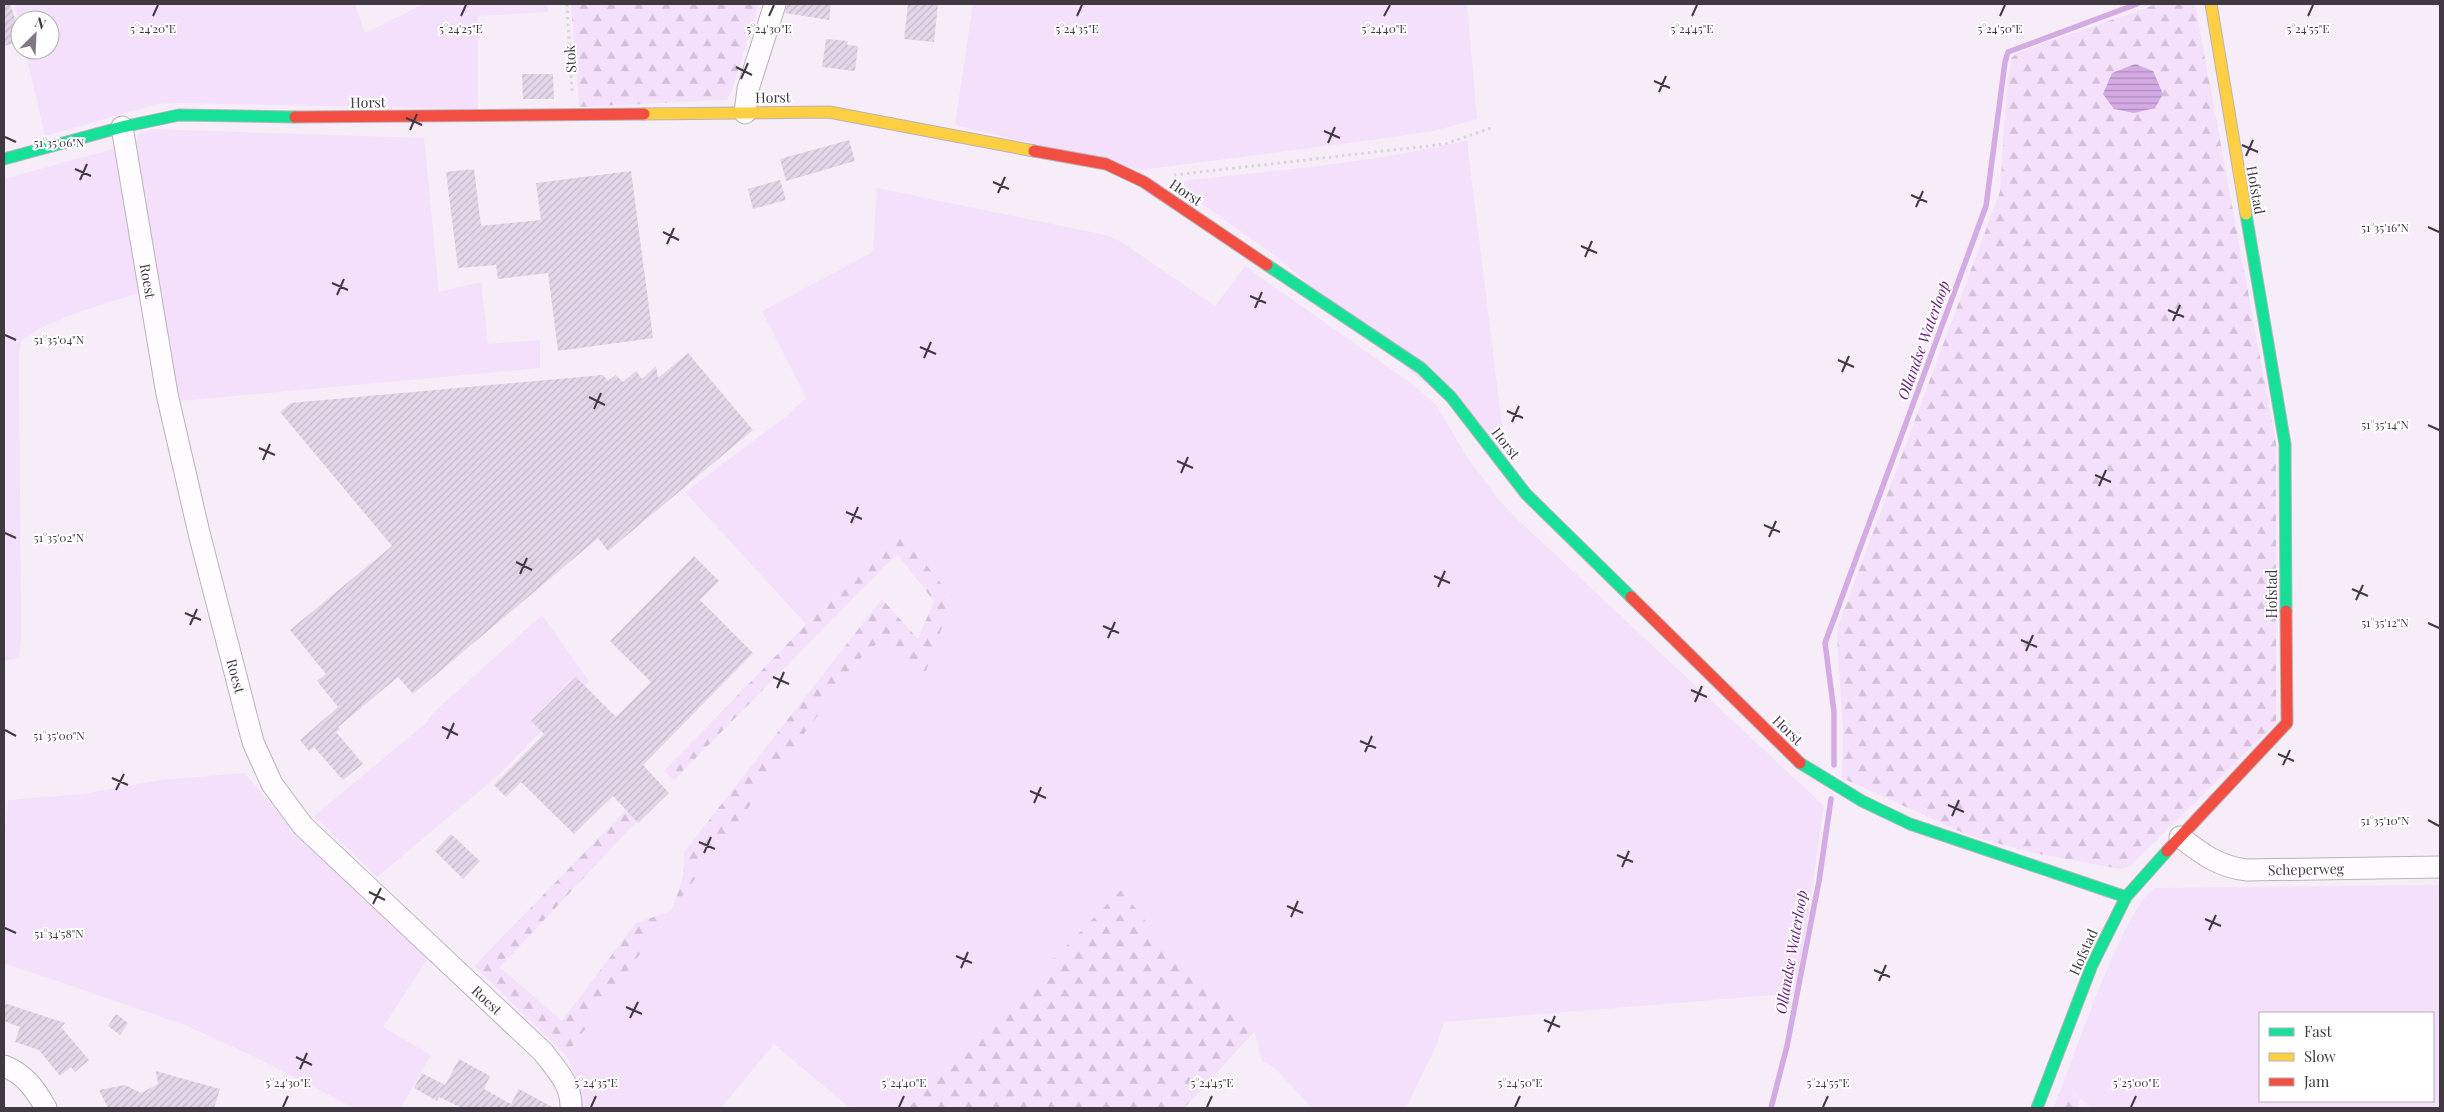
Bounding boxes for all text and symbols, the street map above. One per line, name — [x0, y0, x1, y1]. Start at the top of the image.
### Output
north arrow — [10, 10, 60, 60]
text: N — [32, 12, 49, 33]
text: 5°24'20"E — [130, 20, 176, 36]
text: 5°24'25"E — [439, 20, 483, 36]
text: 5°24'30"E — [746, 20, 792, 36]
text: 5°24'35"E — [1055, 20, 1099, 36]
text: 5°24'40"E — [1361, 20, 1407, 36]
text: 5°24'45"E — [1670, 20, 1714, 36]
text: 5°24'50"E — [1977, 20, 2023, 36]
text: 5°24'55"E — [2286, 20, 2330, 36]
street label: Stok — [560, 44, 580, 74]
street label: Horst — [755, 87, 792, 107]
street label: Horst — [350, 92, 387, 112]
text: 51°35'06"N — [34, 134, 85, 150]
street label: Hofstad — [2242, 164, 2270, 216]
street label: Horst — [1166, 174, 1207, 210]
text: 51°35'16"N — [2361, 219, 2410, 235]
street label: Roest — [136, 262, 161, 301]
water label: Ollandse Waterloop — [1892, 278, 1954, 402]
text: 51°35'04"N — [34, 331, 85, 347]
text: 51°35'14"N — [2361, 416, 2409, 432]
street label: Horst — [1488, 423, 1525, 464]
text: 51°35'02"N — [34, 529, 85, 545]
street label: Hofstad — [2262, 570, 2281, 619]
text: 51°35'12"N — [2361, 614, 2409, 630]
street label: Roest — [222, 657, 250, 696]
street label: Horst — [1769, 711, 1808, 750]
text: 51°35'00"N — [33, 727, 85, 743]
text: 51°35'10"N — [2360, 812, 2410, 828]
street label: Scheperweg — [2268, 859, 2345, 879]
water label: Ollandse Waterloop — [1770, 889, 1812, 1015]
text: 51°34'58"N — [34, 925, 84, 941]
street label: Hofstad — [2064, 926, 2102, 978]
street label: Roest — [468, 981, 507, 1020]
legend — [2259, 1012, 2434, 1102]
text: Fast — [2304, 1021, 2333, 1041]
text: Slow — [2304, 1046, 2336, 1066]
text: Jam — [2303, 1071, 2330, 1091]
text: 5°24'30"E — [265, 1074, 311, 1090]
text: 5°24'35"E — [574, 1074, 618, 1090]
text: 5°24'40"E — [881, 1074, 927, 1090]
text: 5°24'45"E — [1190, 1074, 1234, 1090]
text: 5°24'50"E — [1497, 1074, 1543, 1090]
text: 5°24'55"E — [1806, 1074, 1850, 1090]
text: 5°25'00"E — [2113, 1074, 2159, 1090]

